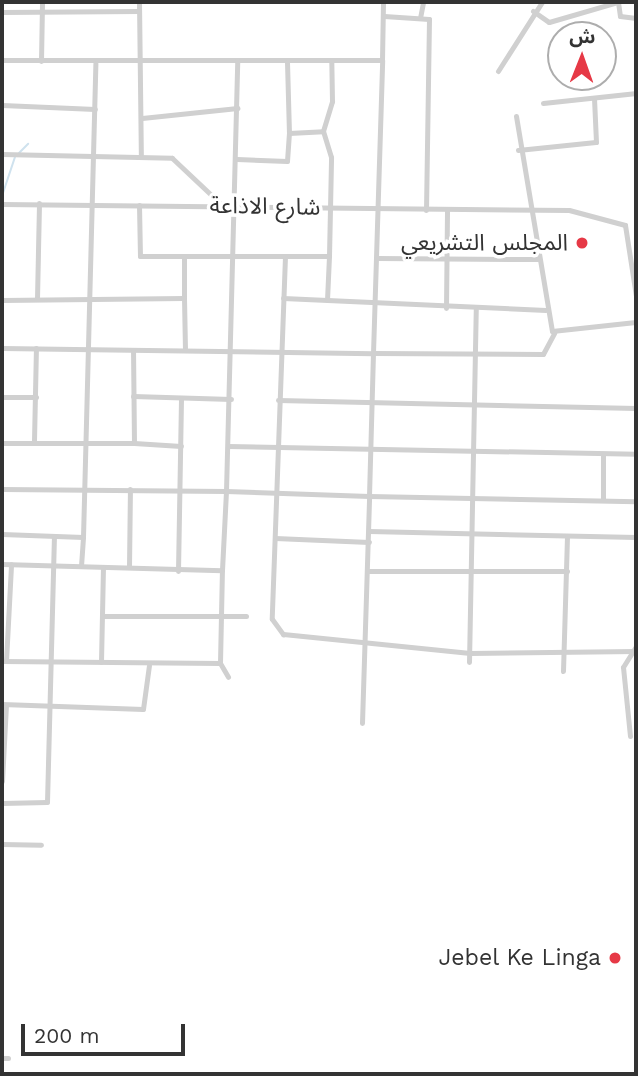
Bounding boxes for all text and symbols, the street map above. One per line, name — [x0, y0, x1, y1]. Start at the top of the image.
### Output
north arrow — [547, 21, 617, 91]
text: ش — [569, 25, 596, 48]
street label: شارع الاذاعة — [209, 192, 321, 222]
place label: المجلس التشريعي — [401, 229, 568, 257]
marker: المجلس التشريعي — [574, 235, 590, 251]
place label: Jebel Ke Linga — [438, 944, 601, 972]
marker: Jebel Ke Linga — [607, 950, 623, 966]
scale bar — [24, 1010, 189, 1054]
text: 200 m — [34, 1023, 100, 1048]

